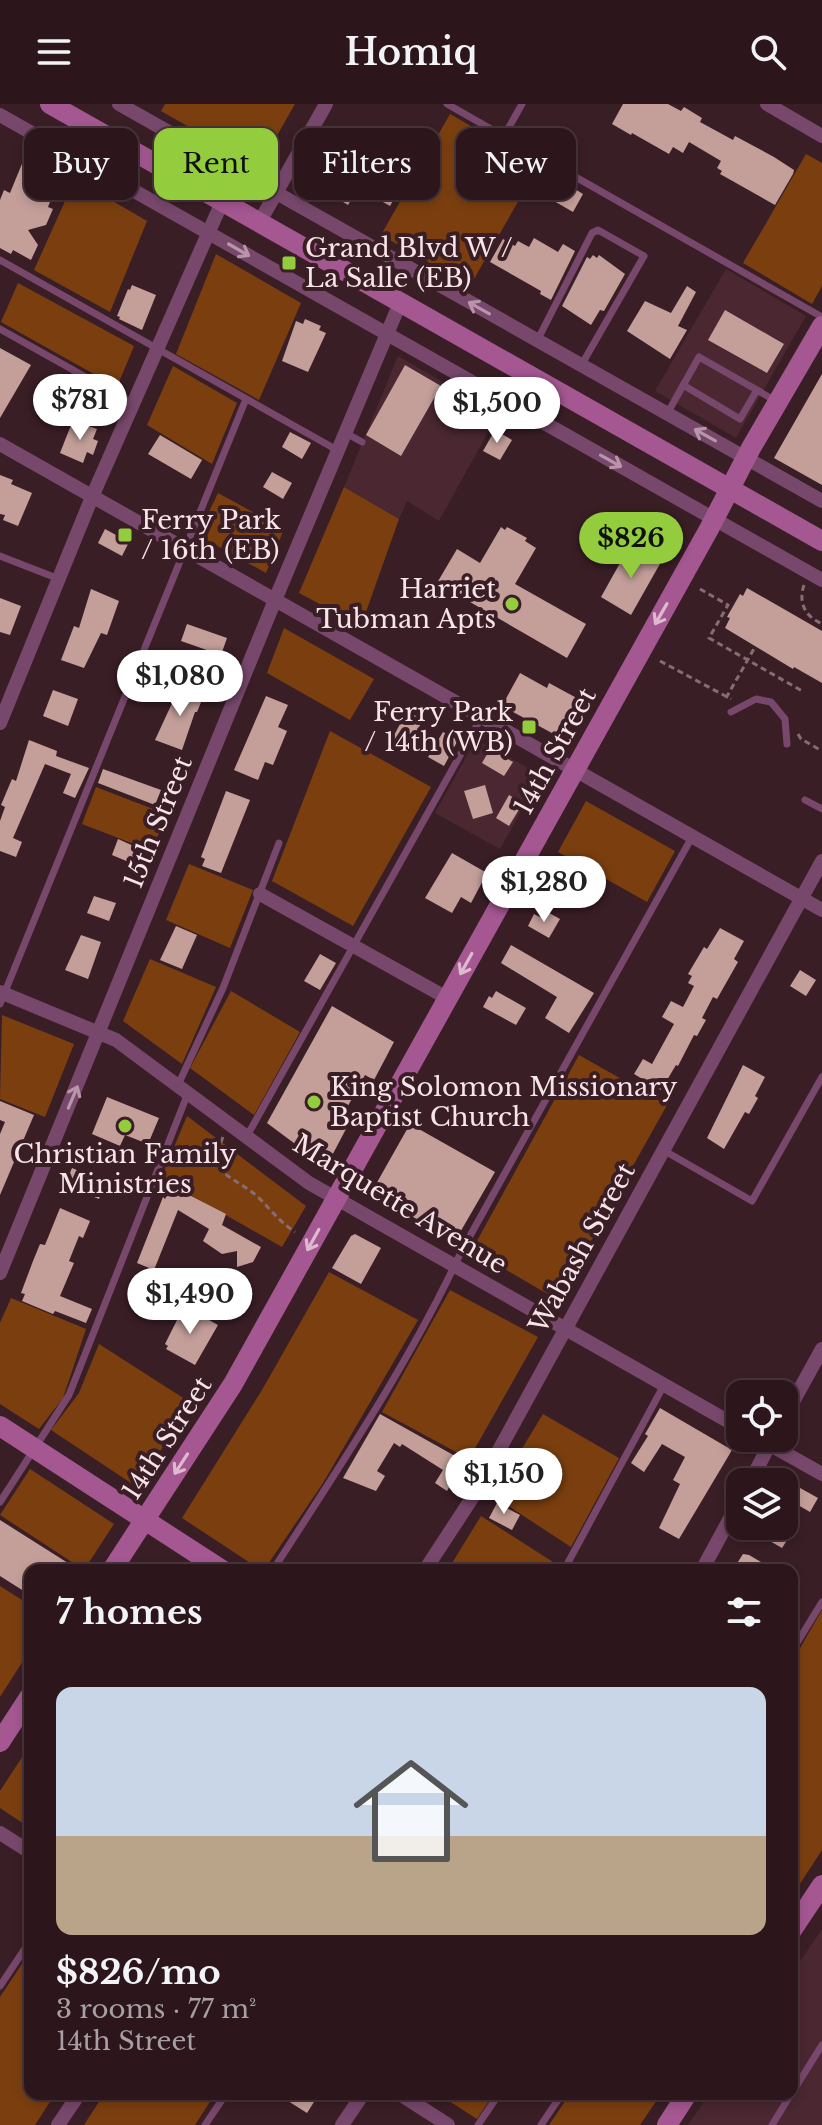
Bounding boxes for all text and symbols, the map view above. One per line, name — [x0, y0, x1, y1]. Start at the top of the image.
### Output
icon: menu — [32, 30, 76, 74]
text: Homiq — [345, 30, 477, 75]
icon: search — [746, 30, 790, 74]
chip: Buy — [24, 128, 138, 200]
chip: Rent — [154, 128, 278, 200]
chip: Filters — [294, 128, 440, 200]
chip: New — [456, 128, 576, 200]
place label: Grand Blvd W / La Salle (EB) — [305, 232, 513, 294]
one-way arrow — [227, 242, 250, 258]
marker: Grand Blvd W / La Salle (EB) — [280, 254, 298, 272]
one-way arrow — [467, 300, 491, 315]
pin: $781 — [33, 374, 127, 442]
pin: $1,500 — [432, 377, 562, 445]
text: $781 — [51, 384, 109, 416]
text: $1,500 — [452, 387, 542, 419]
one-way arrow — [694, 427, 718, 443]
one-way arrow — [599, 453, 623, 469]
place label: Ferry Park / 16th (EB) — [141, 504, 281, 566]
pin: $826 — [584, 512, 678, 580]
text: $826 — [597, 522, 665, 554]
marker: Ferry Park / 16th (EB) — [116, 526, 134, 544]
place label: Harriet Tubman Apts — [316, 573, 496, 635]
marker: Harriet Tubman Apts — [503, 595, 521, 613]
one-way arrow — [653, 602, 668, 626]
pin: $1,080 — [115, 650, 245, 718]
text: $1,080 — [135, 660, 225, 692]
street label: 14th Street — [507, 682, 603, 820]
place label: Ferry Park / 14th (WB) — [364, 696, 513, 758]
marker: Ferry Park / 14th (WB) — [520, 718, 538, 736]
street label: 15th Street — [117, 751, 199, 893]
pin: $1,280 — [479, 856, 609, 924]
text: $1,280 — [500, 866, 588, 898]
one-way arrow — [458, 952, 474, 975]
place label: King Solomon Missionary Baptist Church — [330, 1071, 678, 1133]
one-way arrow — [66, 1085, 81, 1110]
marker: King Solomon Missionary Baptist Church — [305, 1093, 323, 1111]
marker: Christian Family Ministries — [116, 1117, 134, 1135]
street label: Marquette Avenue — [287, 1127, 513, 1281]
place label: Christian Family Ministries — [14, 1138, 237, 1200]
street label: Wabash Street — [522, 1157, 642, 1339]
one-way arrow — [305, 1228, 321, 1251]
pin: $1,490 — [125, 1268, 255, 1336]
text: $1,490 — [145, 1278, 235, 1310]
street label: 14th Street — [115, 1370, 219, 1506]
map controls — [726, 1380, 798, 1540]
button: locate — [726, 1380, 798, 1452]
pin: $1,150 — [439, 1448, 569, 1516]
one-way arrow — [173, 1452, 189, 1475]
text: $1,150 — [463, 1458, 545, 1490]
button: layers — [726, 1468, 798, 1540]
icon: filters — [722, 1590, 766, 1634]
text: 7 homes — [56, 1591, 203, 1633]
icon: home — [339, 1739, 483, 1883]
text: $826/mo — [56, 1951, 221, 1993]
text: 3 rooms · 77 m² — [56, 1993, 257, 2025]
text: 14th Street — [56, 2025, 196, 2057]

